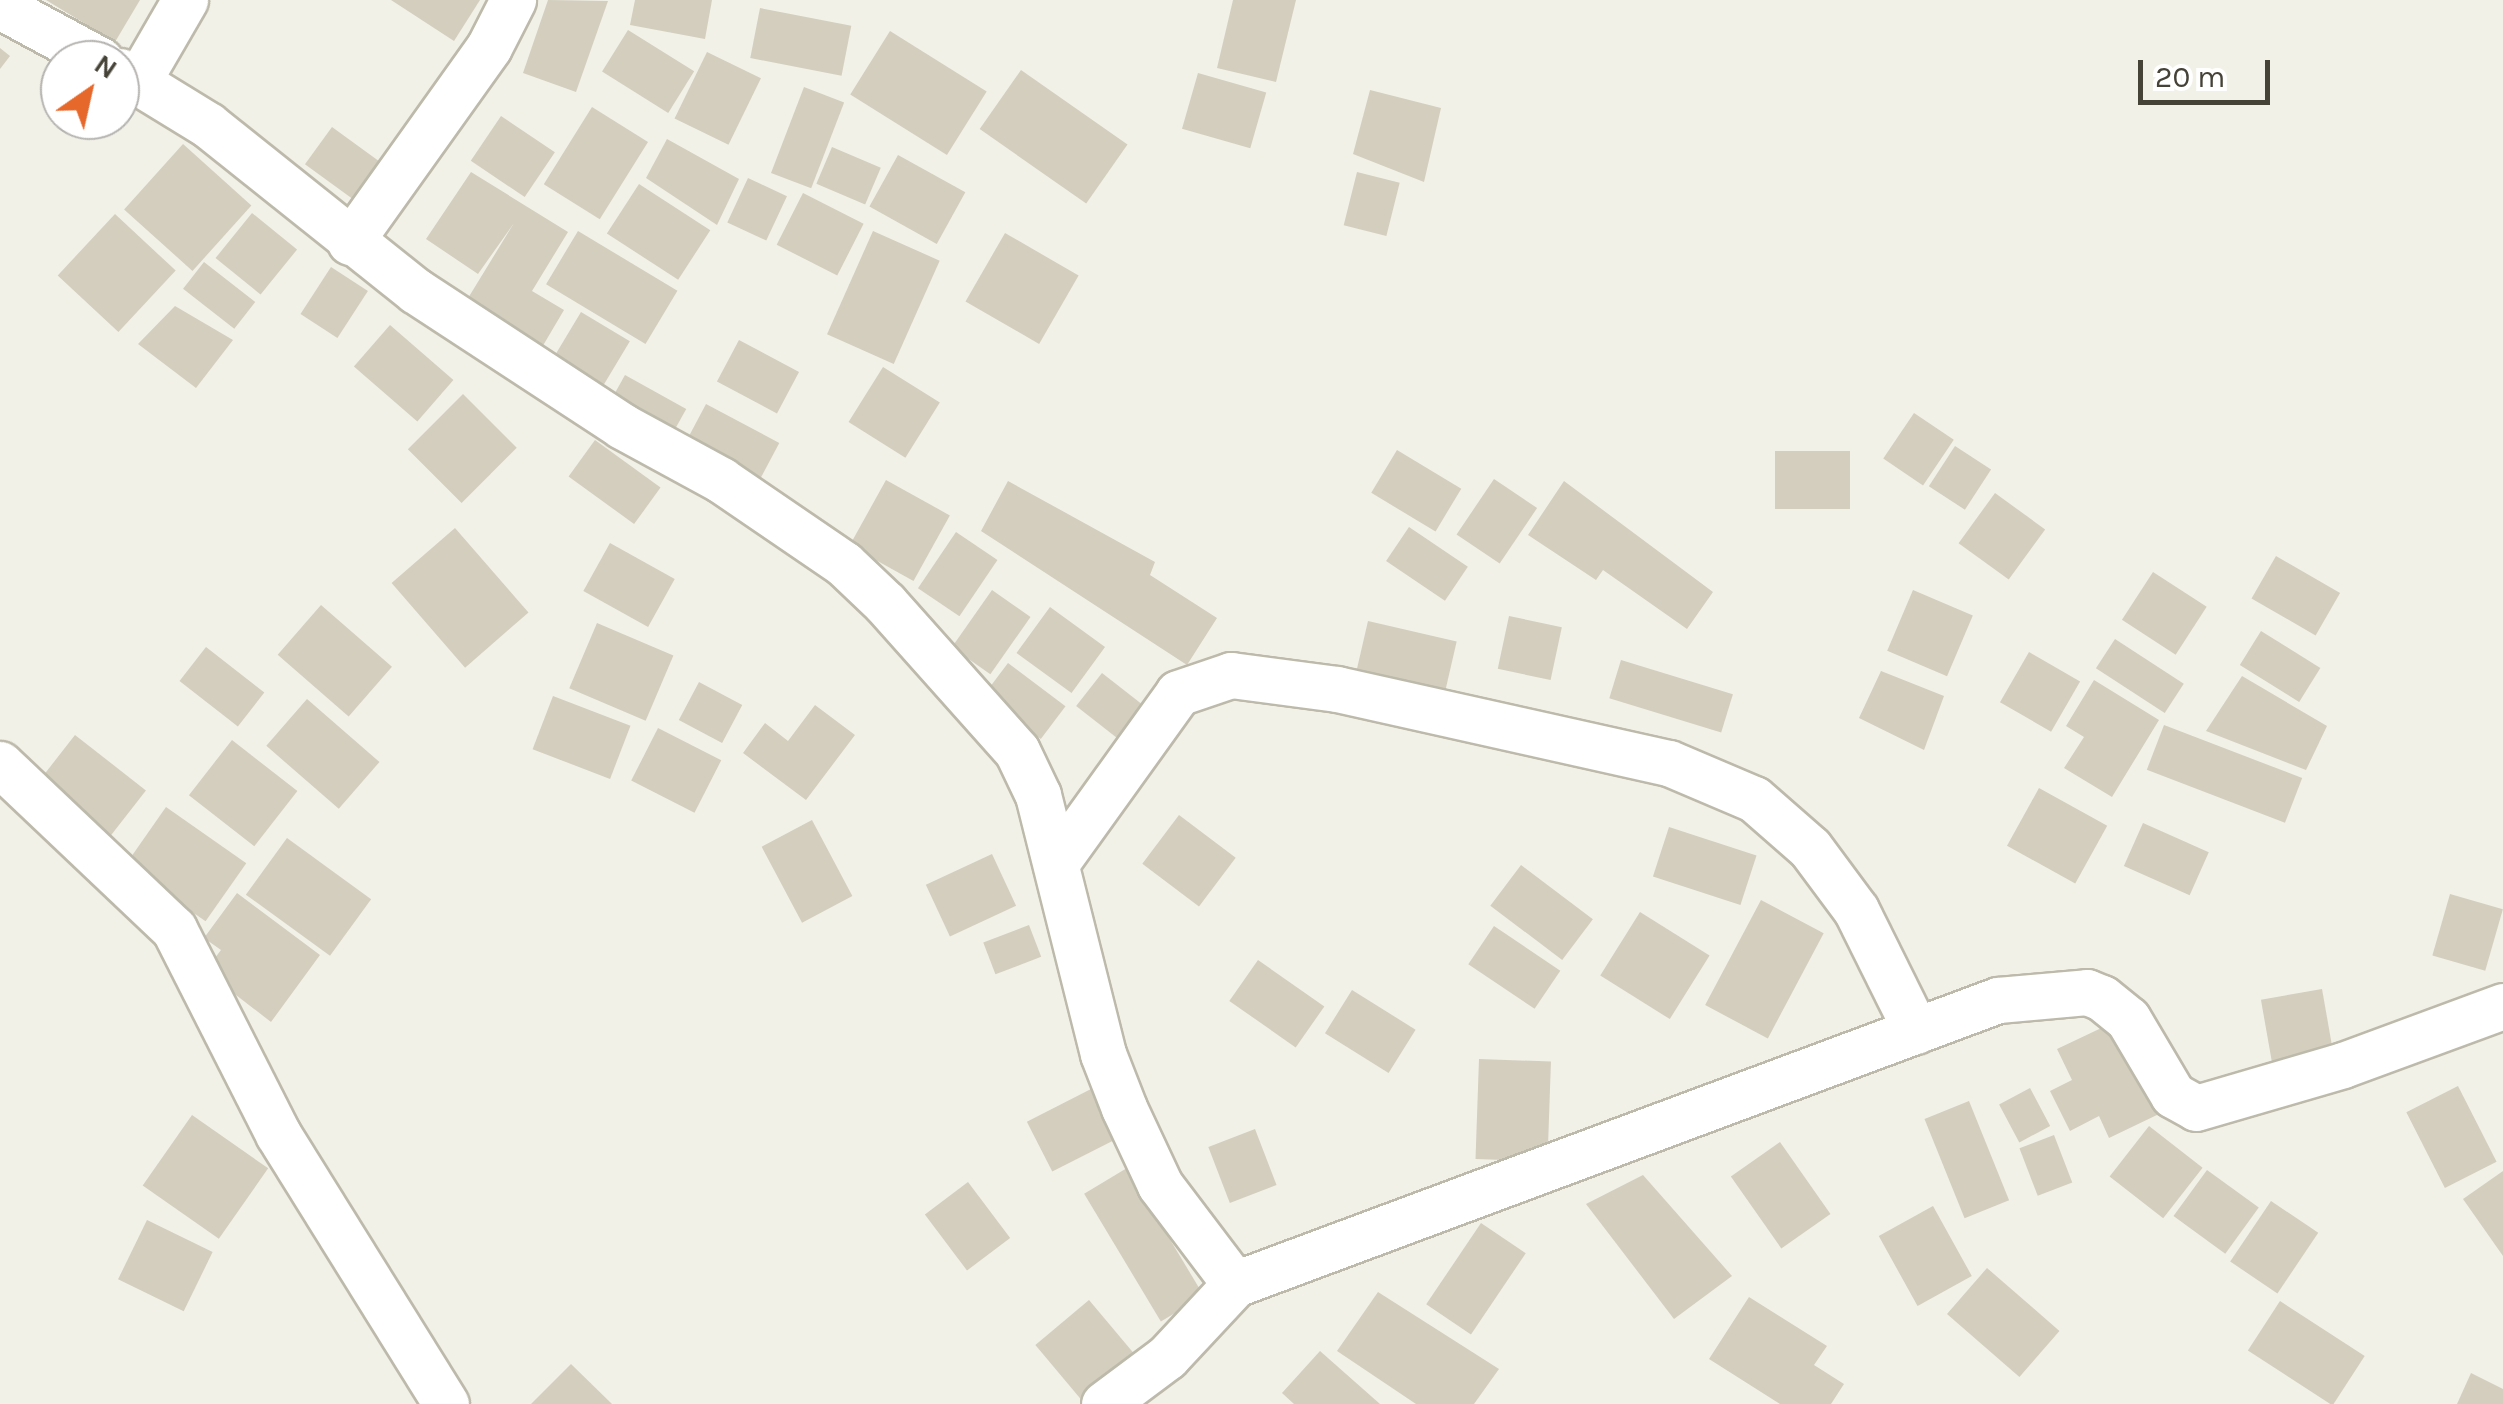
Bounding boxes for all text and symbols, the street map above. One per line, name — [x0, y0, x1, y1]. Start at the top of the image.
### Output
north arrow — [40, 40, 140, 140]
scale bar — [2143, 40, 2276, 102]
text: N — [88, 47, 123, 86]
text: 20 m — [2155, 59, 2225, 95]

